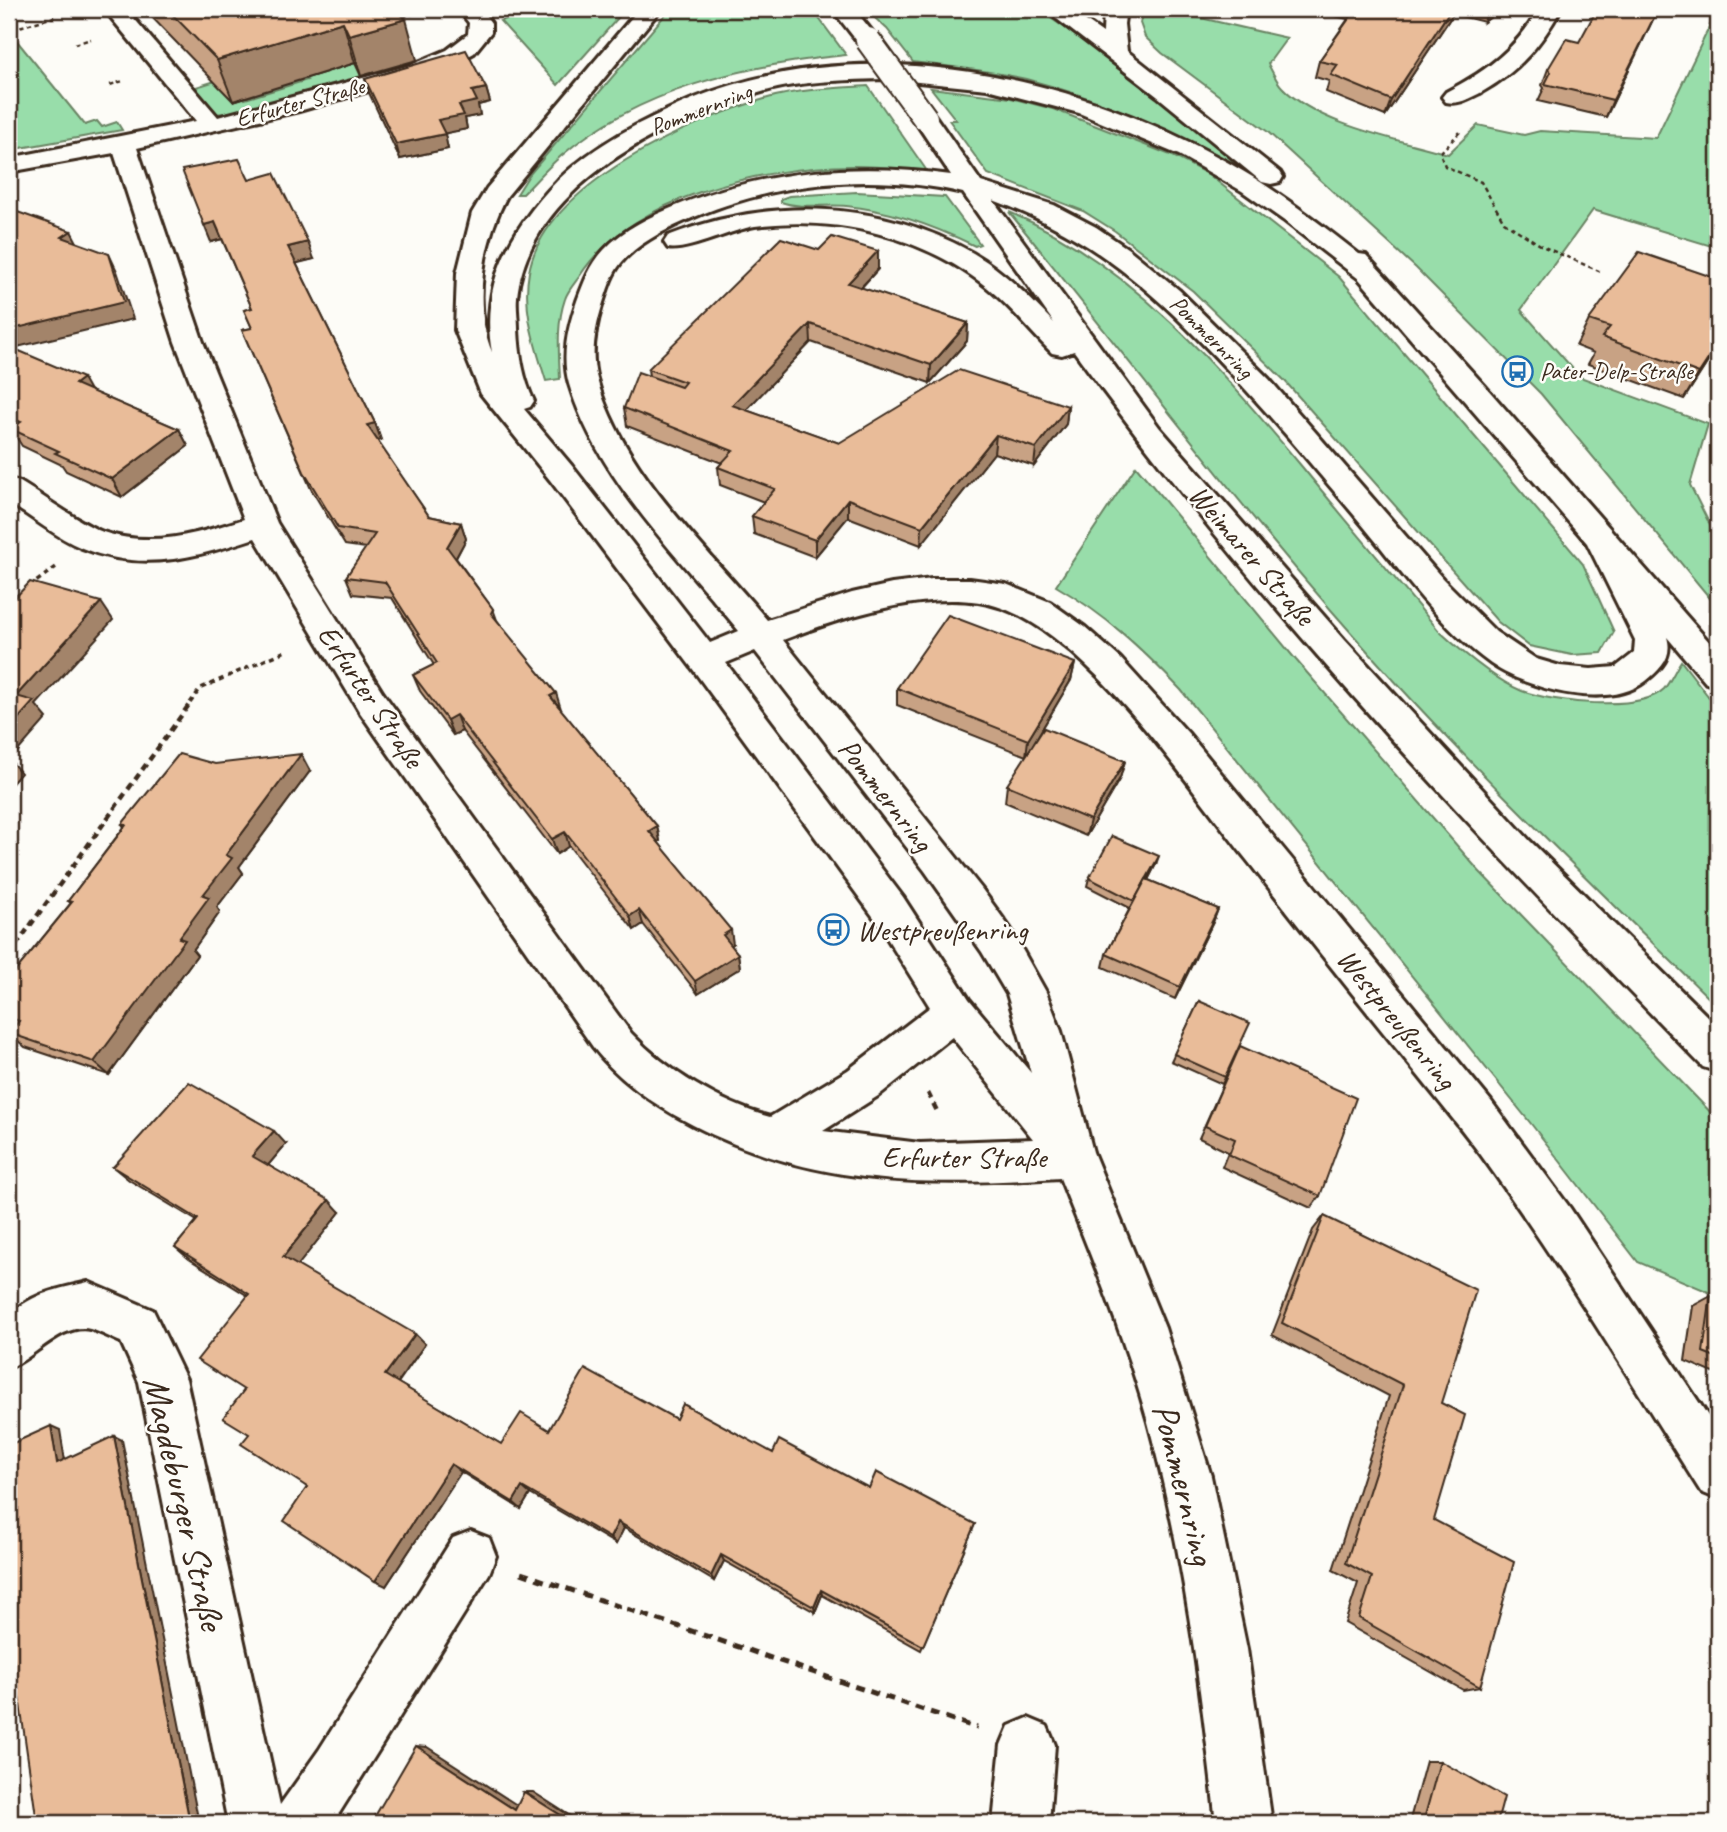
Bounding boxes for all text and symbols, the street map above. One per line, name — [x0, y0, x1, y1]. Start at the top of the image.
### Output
street label: Erfurter Straße — [233, 70, 369, 134]
street label: Pommernring — [646, 75, 758, 142]
street label: Pommernring — [1164, 289, 1261, 386]
bus stop icon: Pater-Delp-Straße — [1500, 354, 1534, 388]
place label: Pater-Delp-Straße — [1540, 356, 1695, 386]
street label: Weimarer Straße — [1180, 477, 1325, 635]
street label: Erfurter Straße — [309, 617, 434, 777]
street label: Pommernring — [830, 731, 943, 860]
place label: Westpreußenring — [857, 911, 1029, 949]
bus stop icon: Westpreußenring — [817, 913, 851, 947]
street label: Westpreußenring — [1329, 941, 1466, 1098]
street label: Erfurter Straße — [882, 1138, 1048, 1176]
street label: Magdeburger Straße — [132, 1372, 237, 1637]
street label: Pommernring — [1142, 1399, 1228, 1571]

